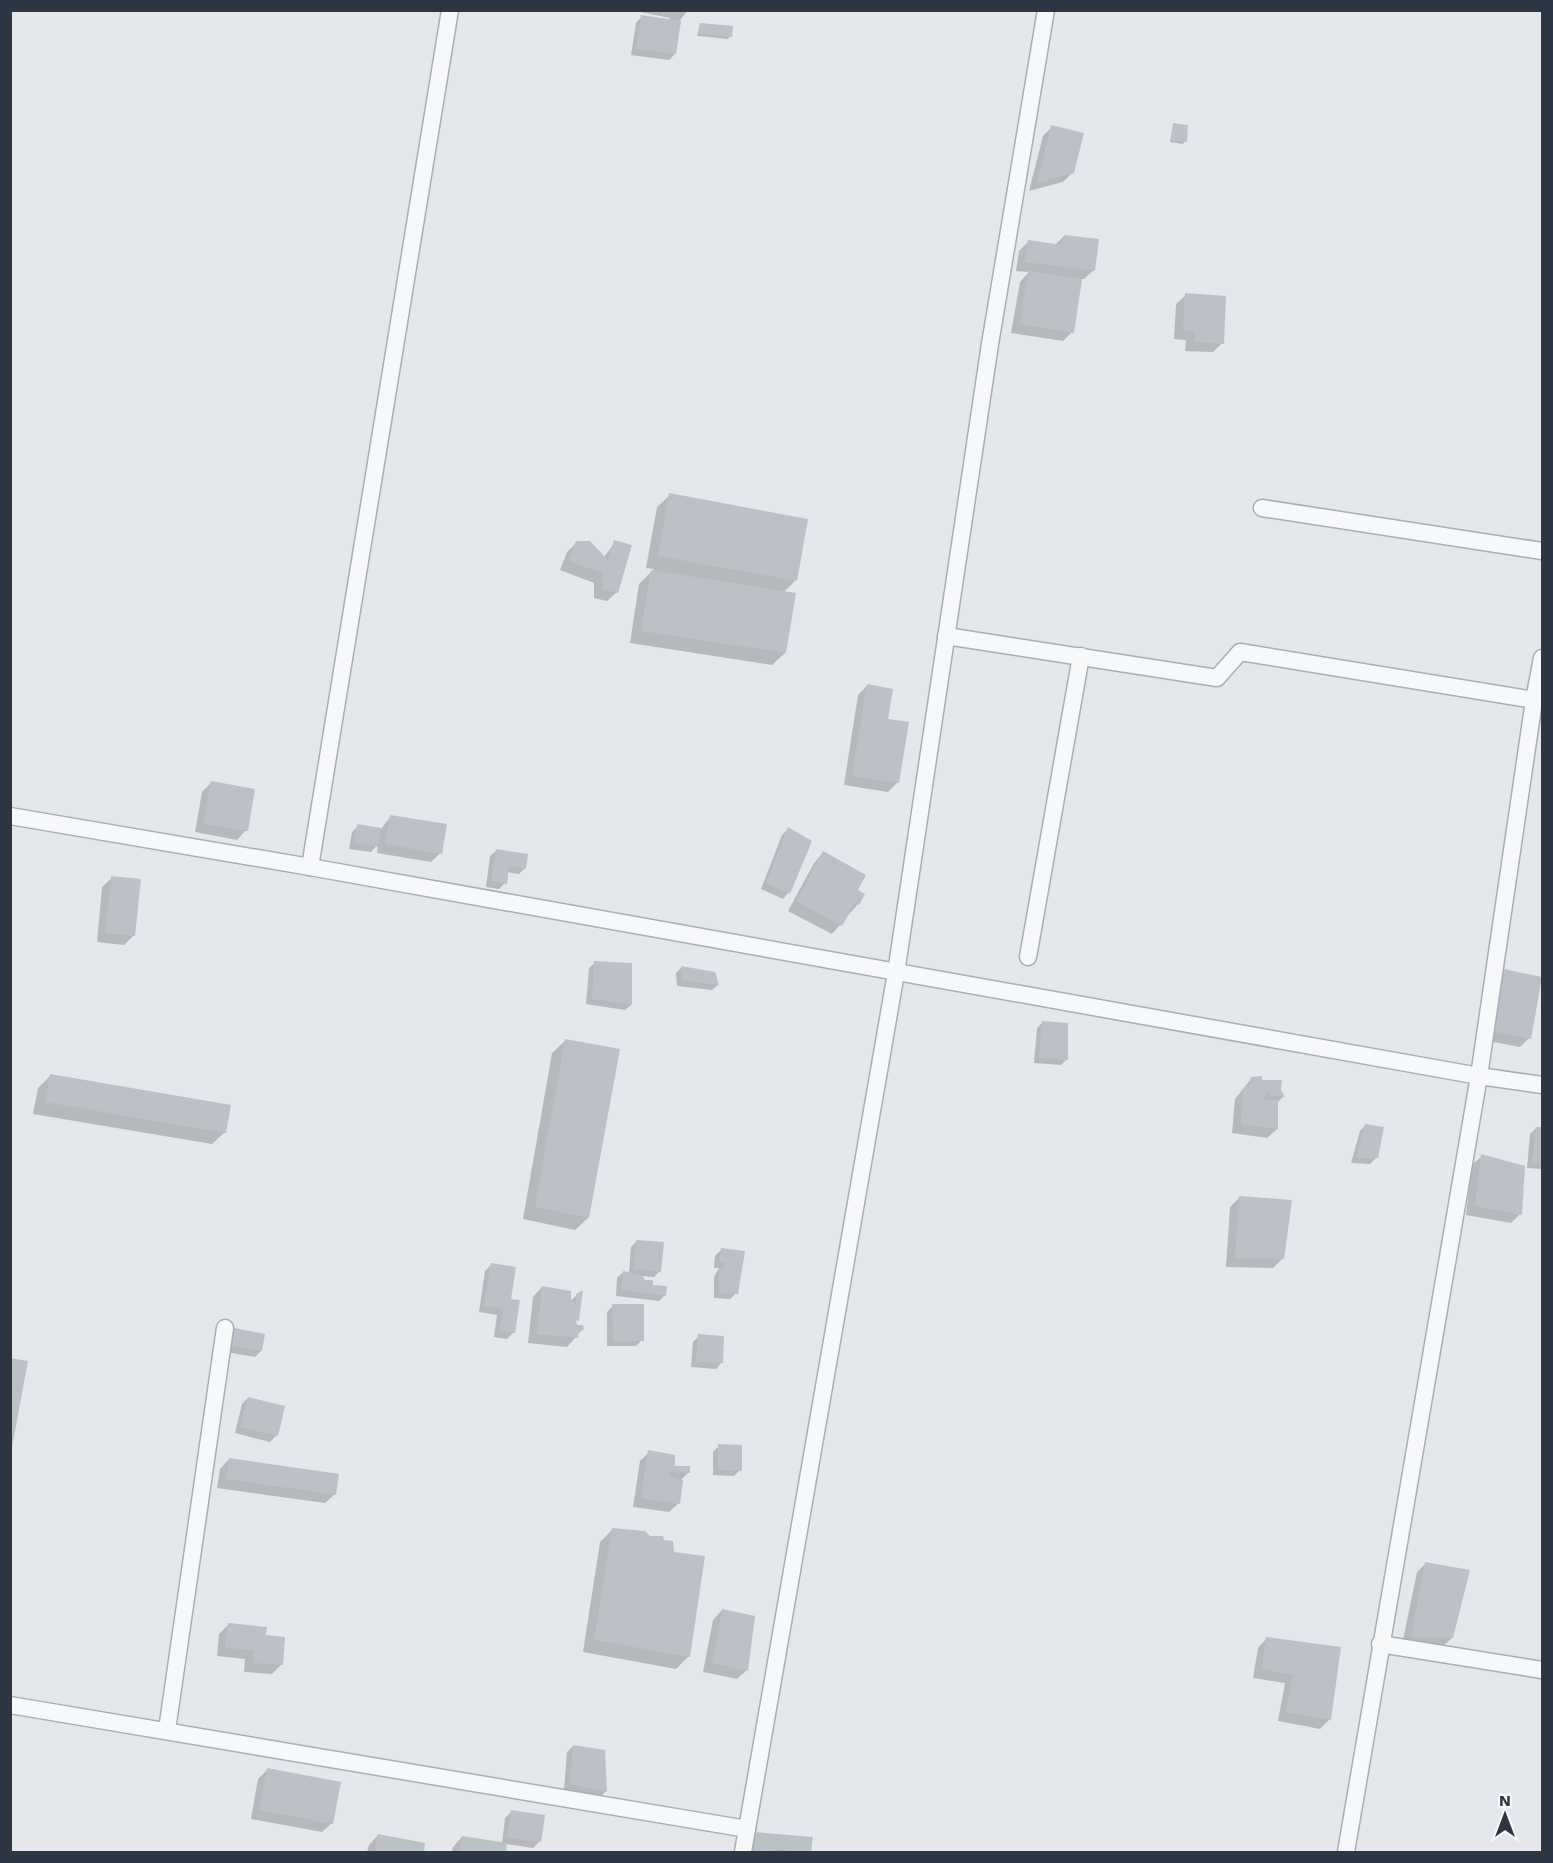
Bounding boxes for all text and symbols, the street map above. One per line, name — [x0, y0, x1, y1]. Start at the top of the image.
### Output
north arrow — [1475, 1785, 1535, 1845]
text: N — [1499, 1791, 1511, 1810]

